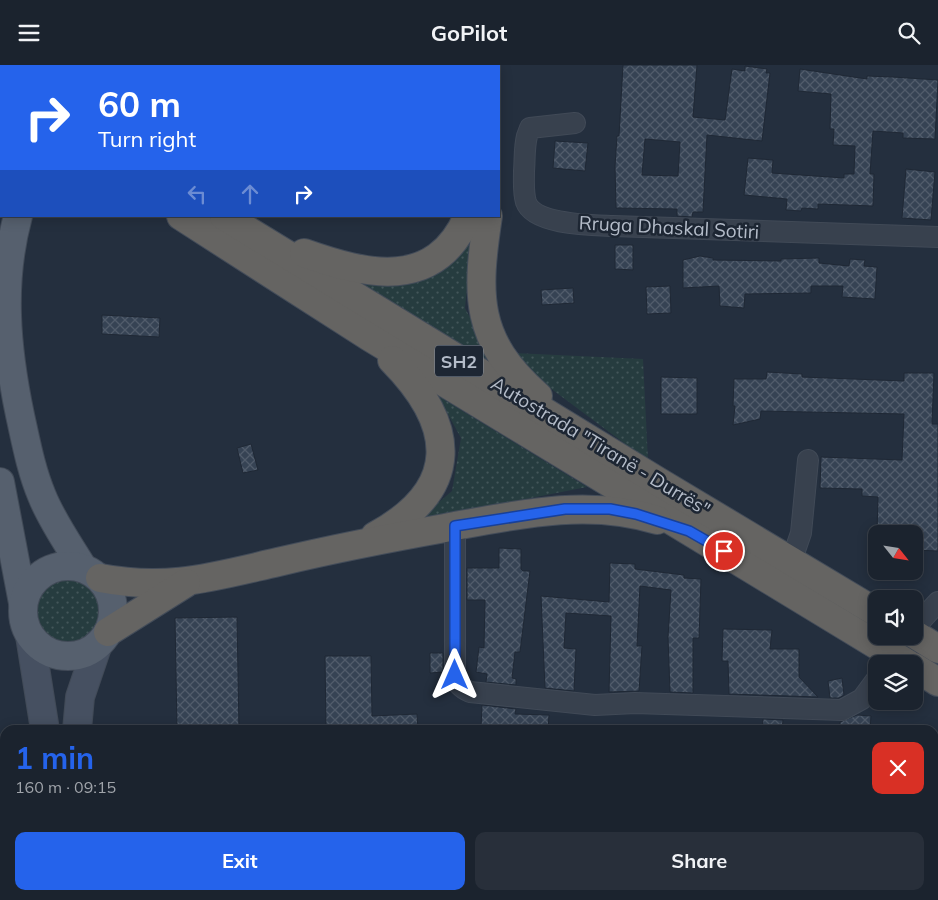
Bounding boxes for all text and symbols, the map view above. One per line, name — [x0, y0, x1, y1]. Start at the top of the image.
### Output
icon: menu — [15, 19, 43, 47]
text: GoPilot — [431, 19, 507, 47]
icon: search — [895, 19, 923, 47]
text: 60 m — [98, 82, 181, 126]
icon: right — [15, 85, 80, 150]
text: Turn right — [98, 125, 196, 153]
icon: left — [183, 180, 211, 208]
icon: ahead — [236, 180, 264, 208]
icon: right — [289, 180, 317, 208]
street label: Rruga Dhaskal Sotiri — [578, 210, 760, 244]
road number: SH2 — [435, 345, 483, 377]
street label: Autostrada "Tiranë - Durrës" — [487, 371, 715, 521]
north arrow — [868, 525, 922, 580]
map controls — [868, 525, 923, 710]
pin — [703, 530, 745, 572]
icon: arrive — [710, 537, 738, 565]
button: sound — [868, 590, 923, 645]
position arrow — [428, 648, 480, 700]
button: layers — [868, 655, 923, 710]
text: 1 min — [15, 739, 94, 777]
button: close — [872, 742, 924, 794]
text: 160 m · 09:15 — [15, 777, 116, 797]
button: Exit — [15, 832, 465, 890]
button: Share — [475, 832, 924, 890]

